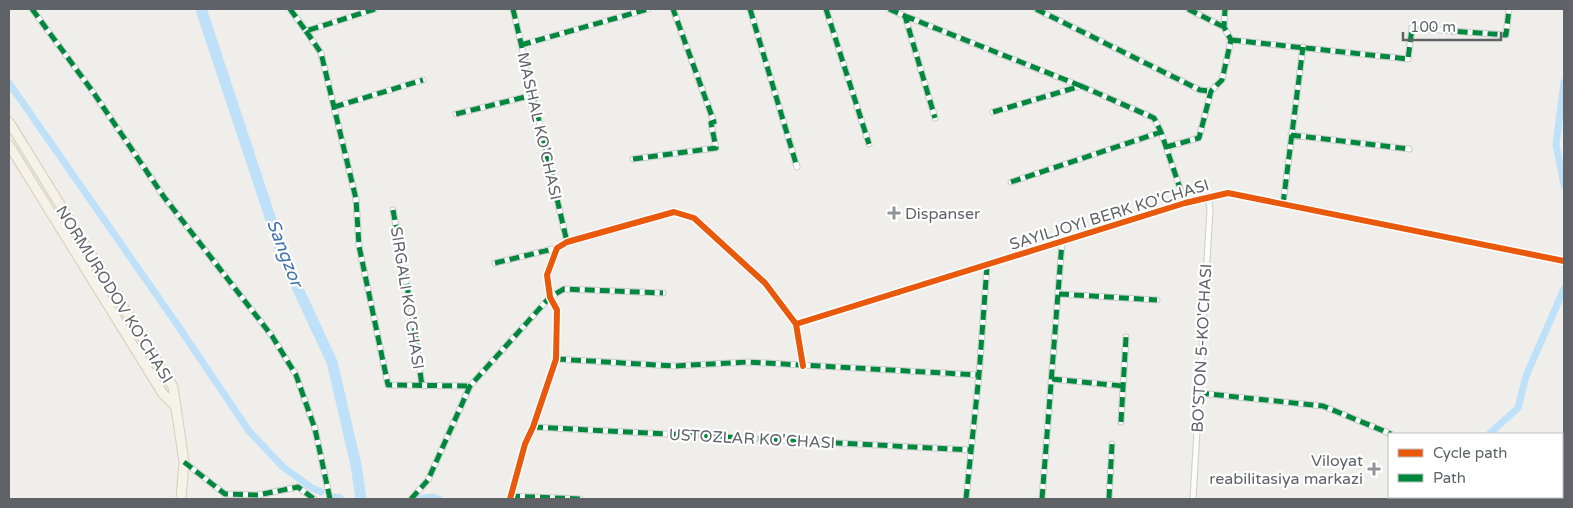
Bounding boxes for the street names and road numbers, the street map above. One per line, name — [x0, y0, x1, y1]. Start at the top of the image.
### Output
street label: MASHAL KO'CHASI — [512, 50, 566, 202]
street label: SAYILJOYI BERK KO'CHASI — [1007, 175, 1211, 255]
street label: NORMURODOV KO'CHASI — [51, 202, 177, 387]
street label: SIRGALI KO'CHASI — [386, 225, 428, 371]
street label: BO'STON 5-KO'CHASI — [1188, 263, 1216, 433]
street label: USTOZLAR KO'CHASI — [668, 425, 836, 453]

